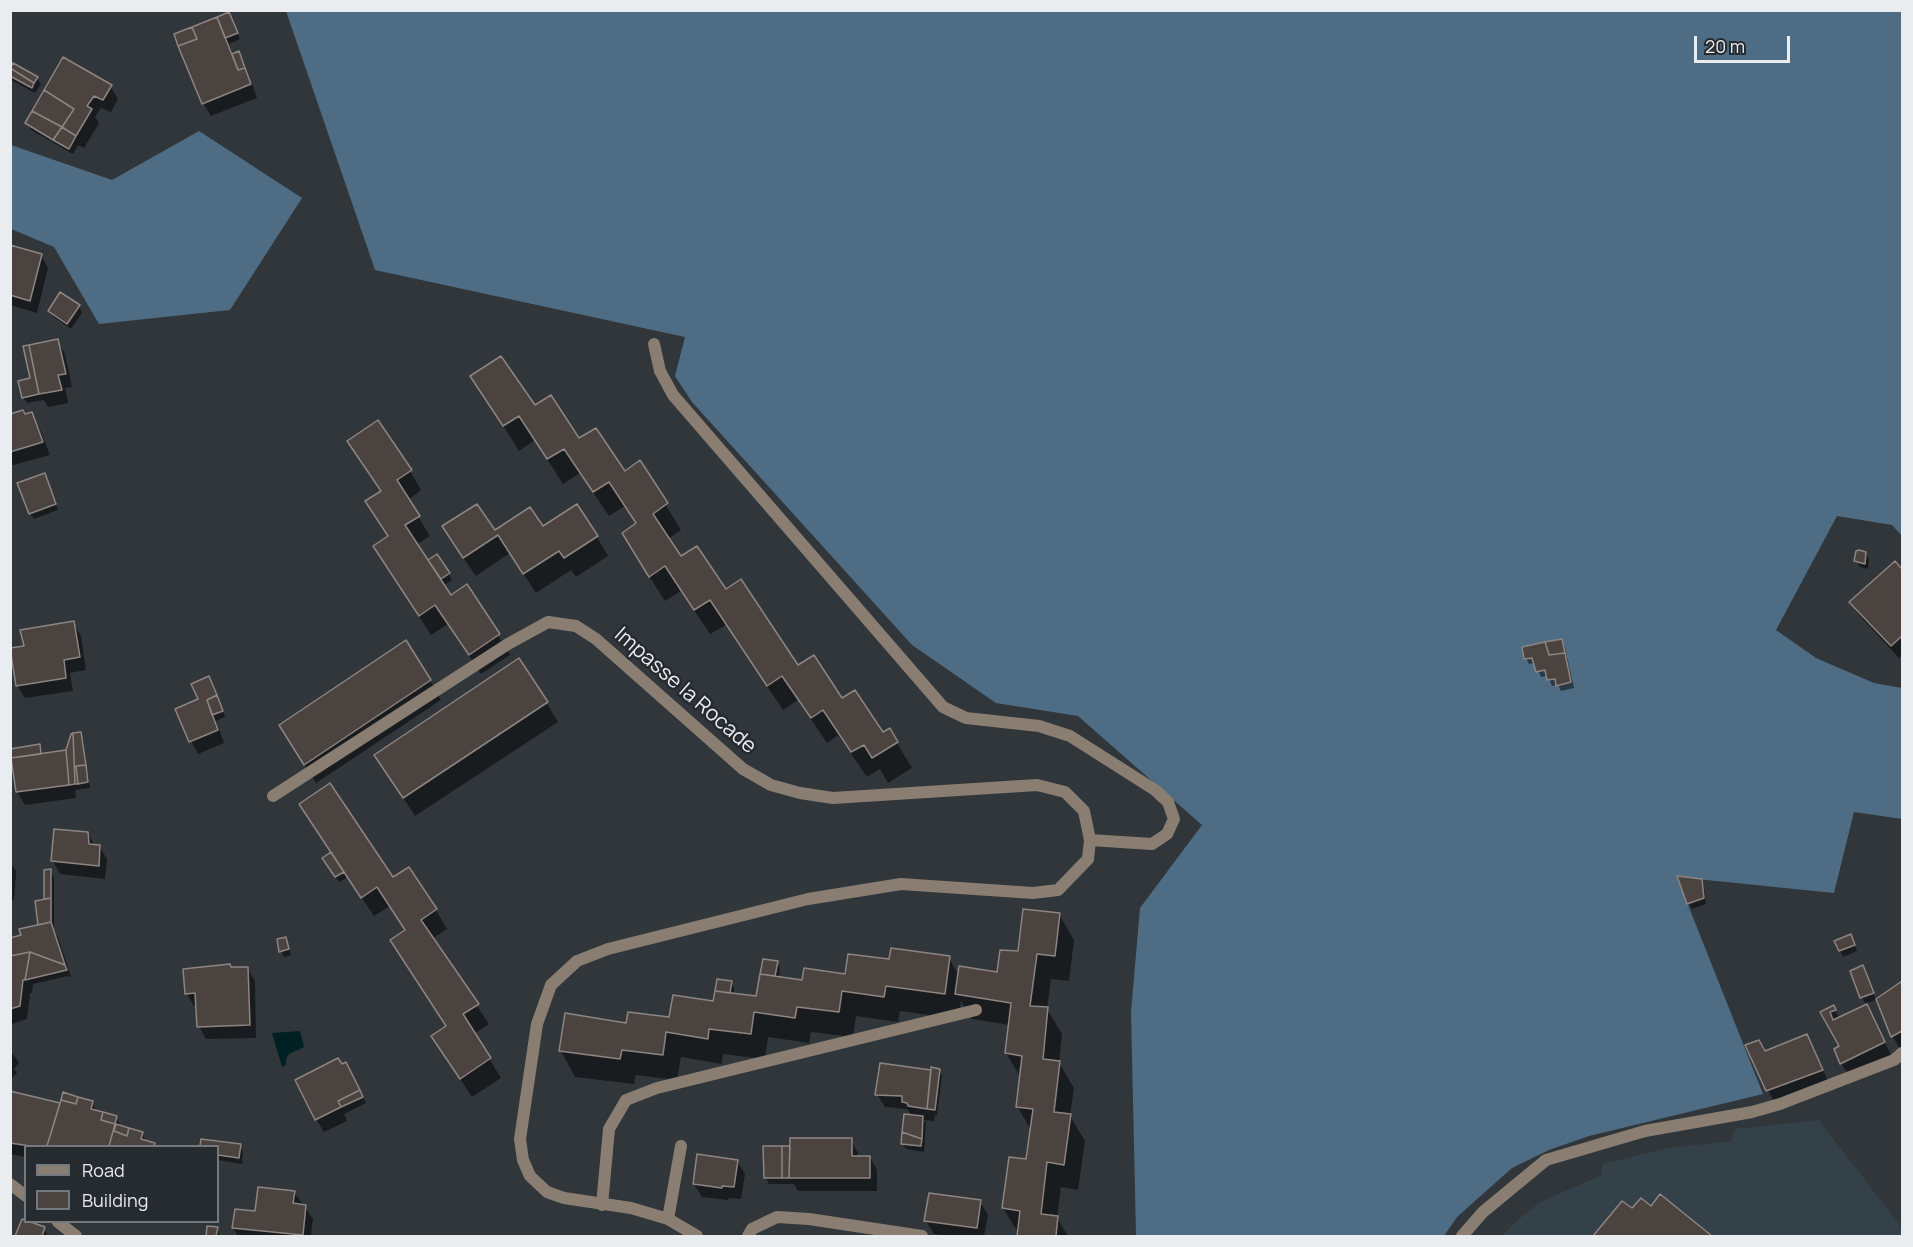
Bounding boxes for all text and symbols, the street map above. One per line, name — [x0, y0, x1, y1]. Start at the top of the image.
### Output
scale bar — [1697, 24, 1793, 62]
text: 20 m — [1705, 34, 1745, 58]
street label: Impasse la Rocade — [609, 623, 761, 759]
legend — [24, 1145, 219, 1223]
text: Road — [82, 1158, 125, 1182]
text: Building — [82, 1188, 148, 1212]

